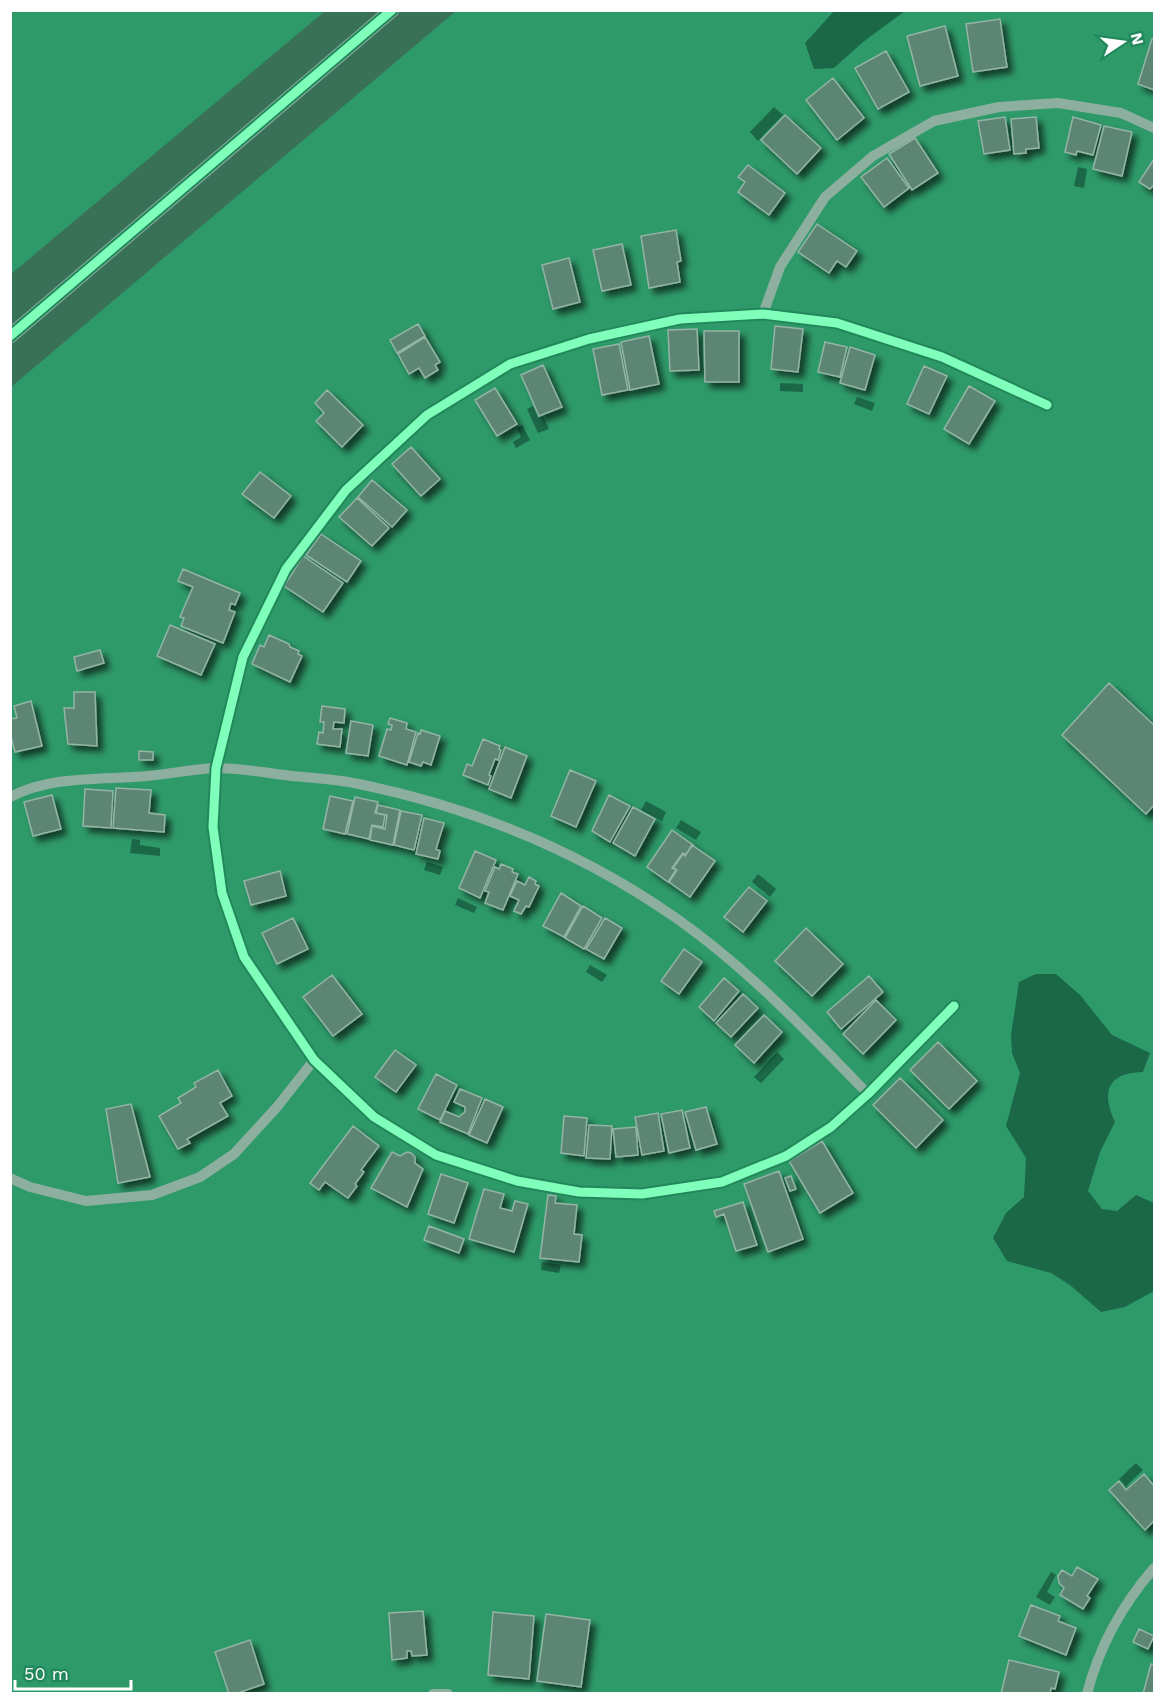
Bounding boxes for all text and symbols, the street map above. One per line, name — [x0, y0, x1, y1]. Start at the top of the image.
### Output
north arrow — [1093, 12, 1153, 72]
text: N — [1127, 31, 1148, 47]
scale bar — [15, 1653, 130, 1691]
text: 50 m — [24, 1663, 69, 1684]

